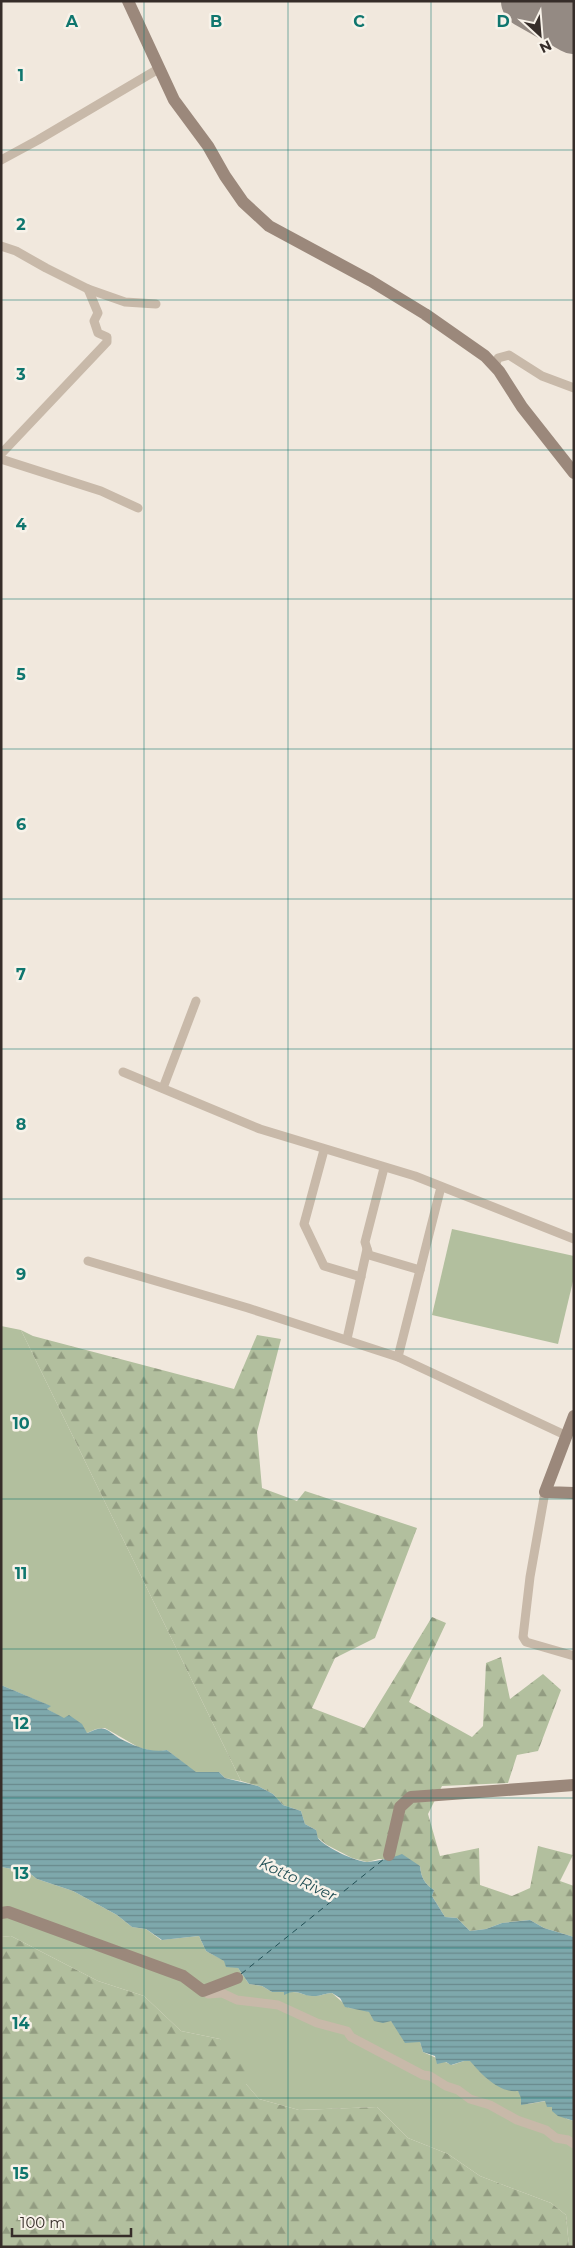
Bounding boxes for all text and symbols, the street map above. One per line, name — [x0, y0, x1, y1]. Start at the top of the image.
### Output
north arrow — [515, 10, 565, 60]
text: A — [65, 12, 79, 31]
text: B — [210, 12, 222, 31]
text: C — [353, 12, 365, 31]
text: D — [496, 12, 510, 31]
text: N — [537, 36, 555, 57]
text: 1 — [18, 66, 24, 85]
text: 2 — [16, 215, 26, 234]
text: 3 — [15, 365, 26, 384]
text: 4 — [15, 515, 27, 534]
text: 5 — [16, 665, 26, 684]
text: 6 — [16, 815, 26, 834]
text: 7 — [16, 965, 26, 984]
text: 8 — [16, 1115, 26, 1134]
text: 9 — [16, 1265, 26, 1284]
text: 10 — [12, 1414, 30, 1433]
text: 11 — [15, 1564, 27, 1583]
text: 12 — [13, 1714, 29, 1733]
water label: Kotto River — [257, 1853, 340, 1905]
text: 13 — [13, 1864, 29, 1883]
text: 14 — [12, 2014, 30, 2033]
text: 15 — [13, 2164, 29, 2183]
scale bar — [12, 2206, 131, 2238]
text: 100 m — [20, 2213, 65, 2232]

